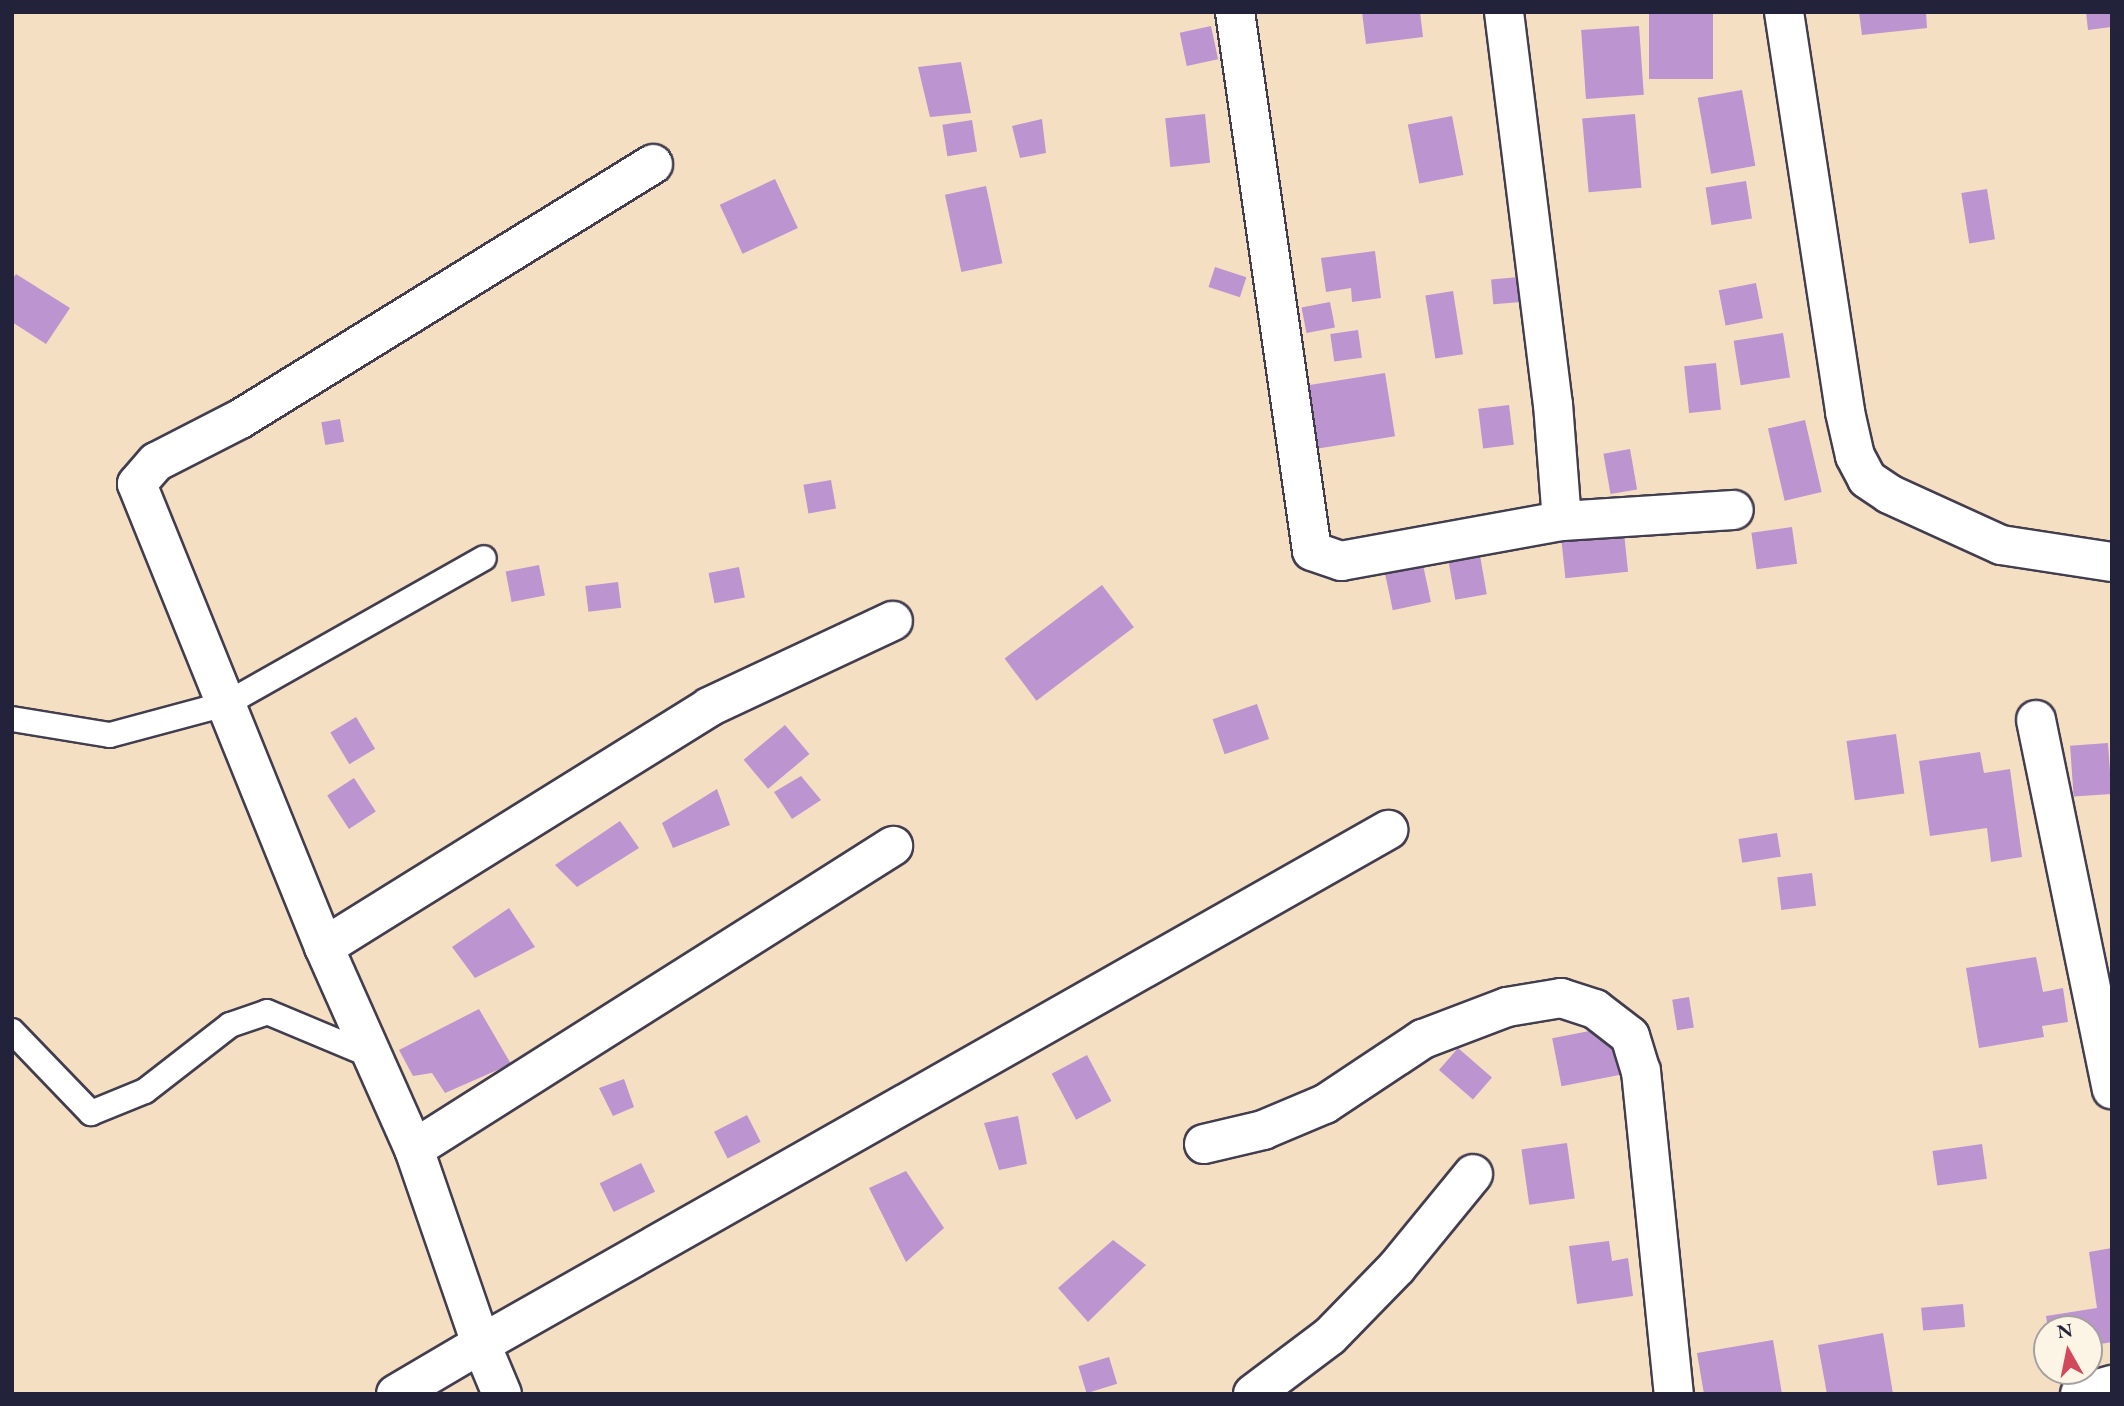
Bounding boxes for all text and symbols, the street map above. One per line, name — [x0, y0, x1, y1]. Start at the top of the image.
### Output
north arrow — [2033, 1315, 2103, 1385]
text: N — [2055, 1317, 2074, 1344]

